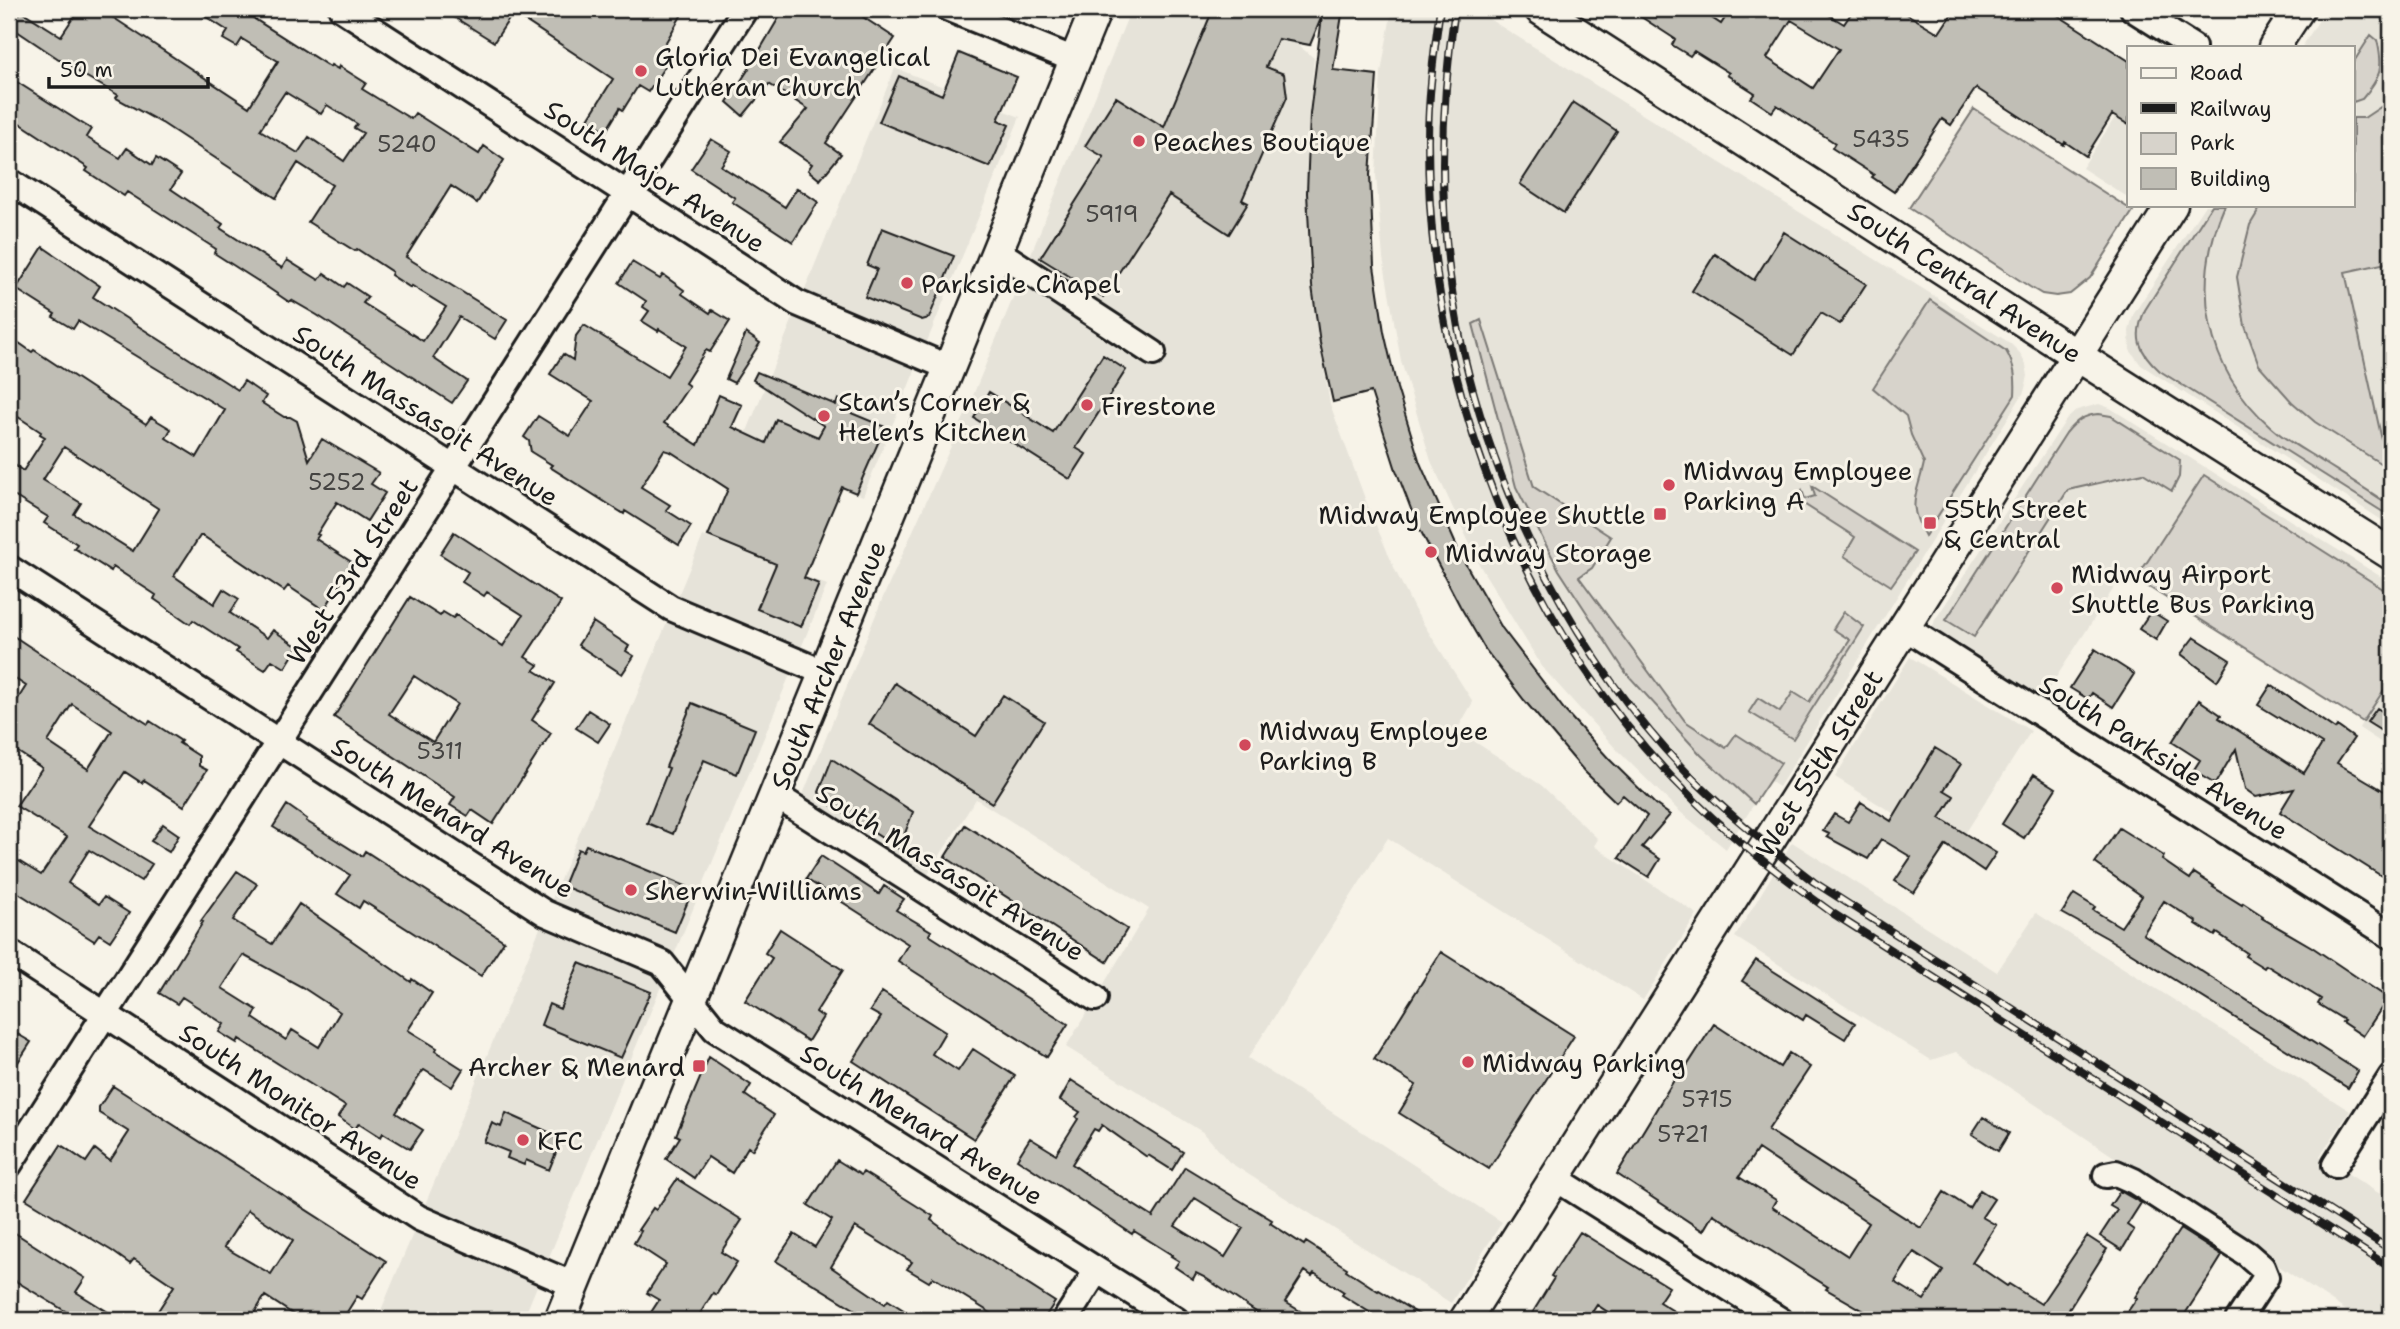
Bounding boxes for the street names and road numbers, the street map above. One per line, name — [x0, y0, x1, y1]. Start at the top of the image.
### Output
street label: South Major Avenue — [538, 91, 772, 261]
street label: South Central Avenue — [1841, 193, 2089, 371]
street label: South Massasoit Avenue — [287, 316, 565, 514]
street label: West 53rd Street — [278, 471, 426, 671]
street label: South Archer Avenue — [762, 535, 894, 795]
street label: West 55th Street — [1747, 663, 1891, 863]
street label: South Parkside Avenue — [2033, 666, 2295, 848]
street label: South Menard Avenue — [325, 728, 581, 906]
street label: South Massasoit Avenue — [810, 775, 1092, 969]
street label: South Monitor Avenue — [173, 1014, 429, 1198]
street label: South Menard Avenue — [794, 1035, 1050, 1213]

